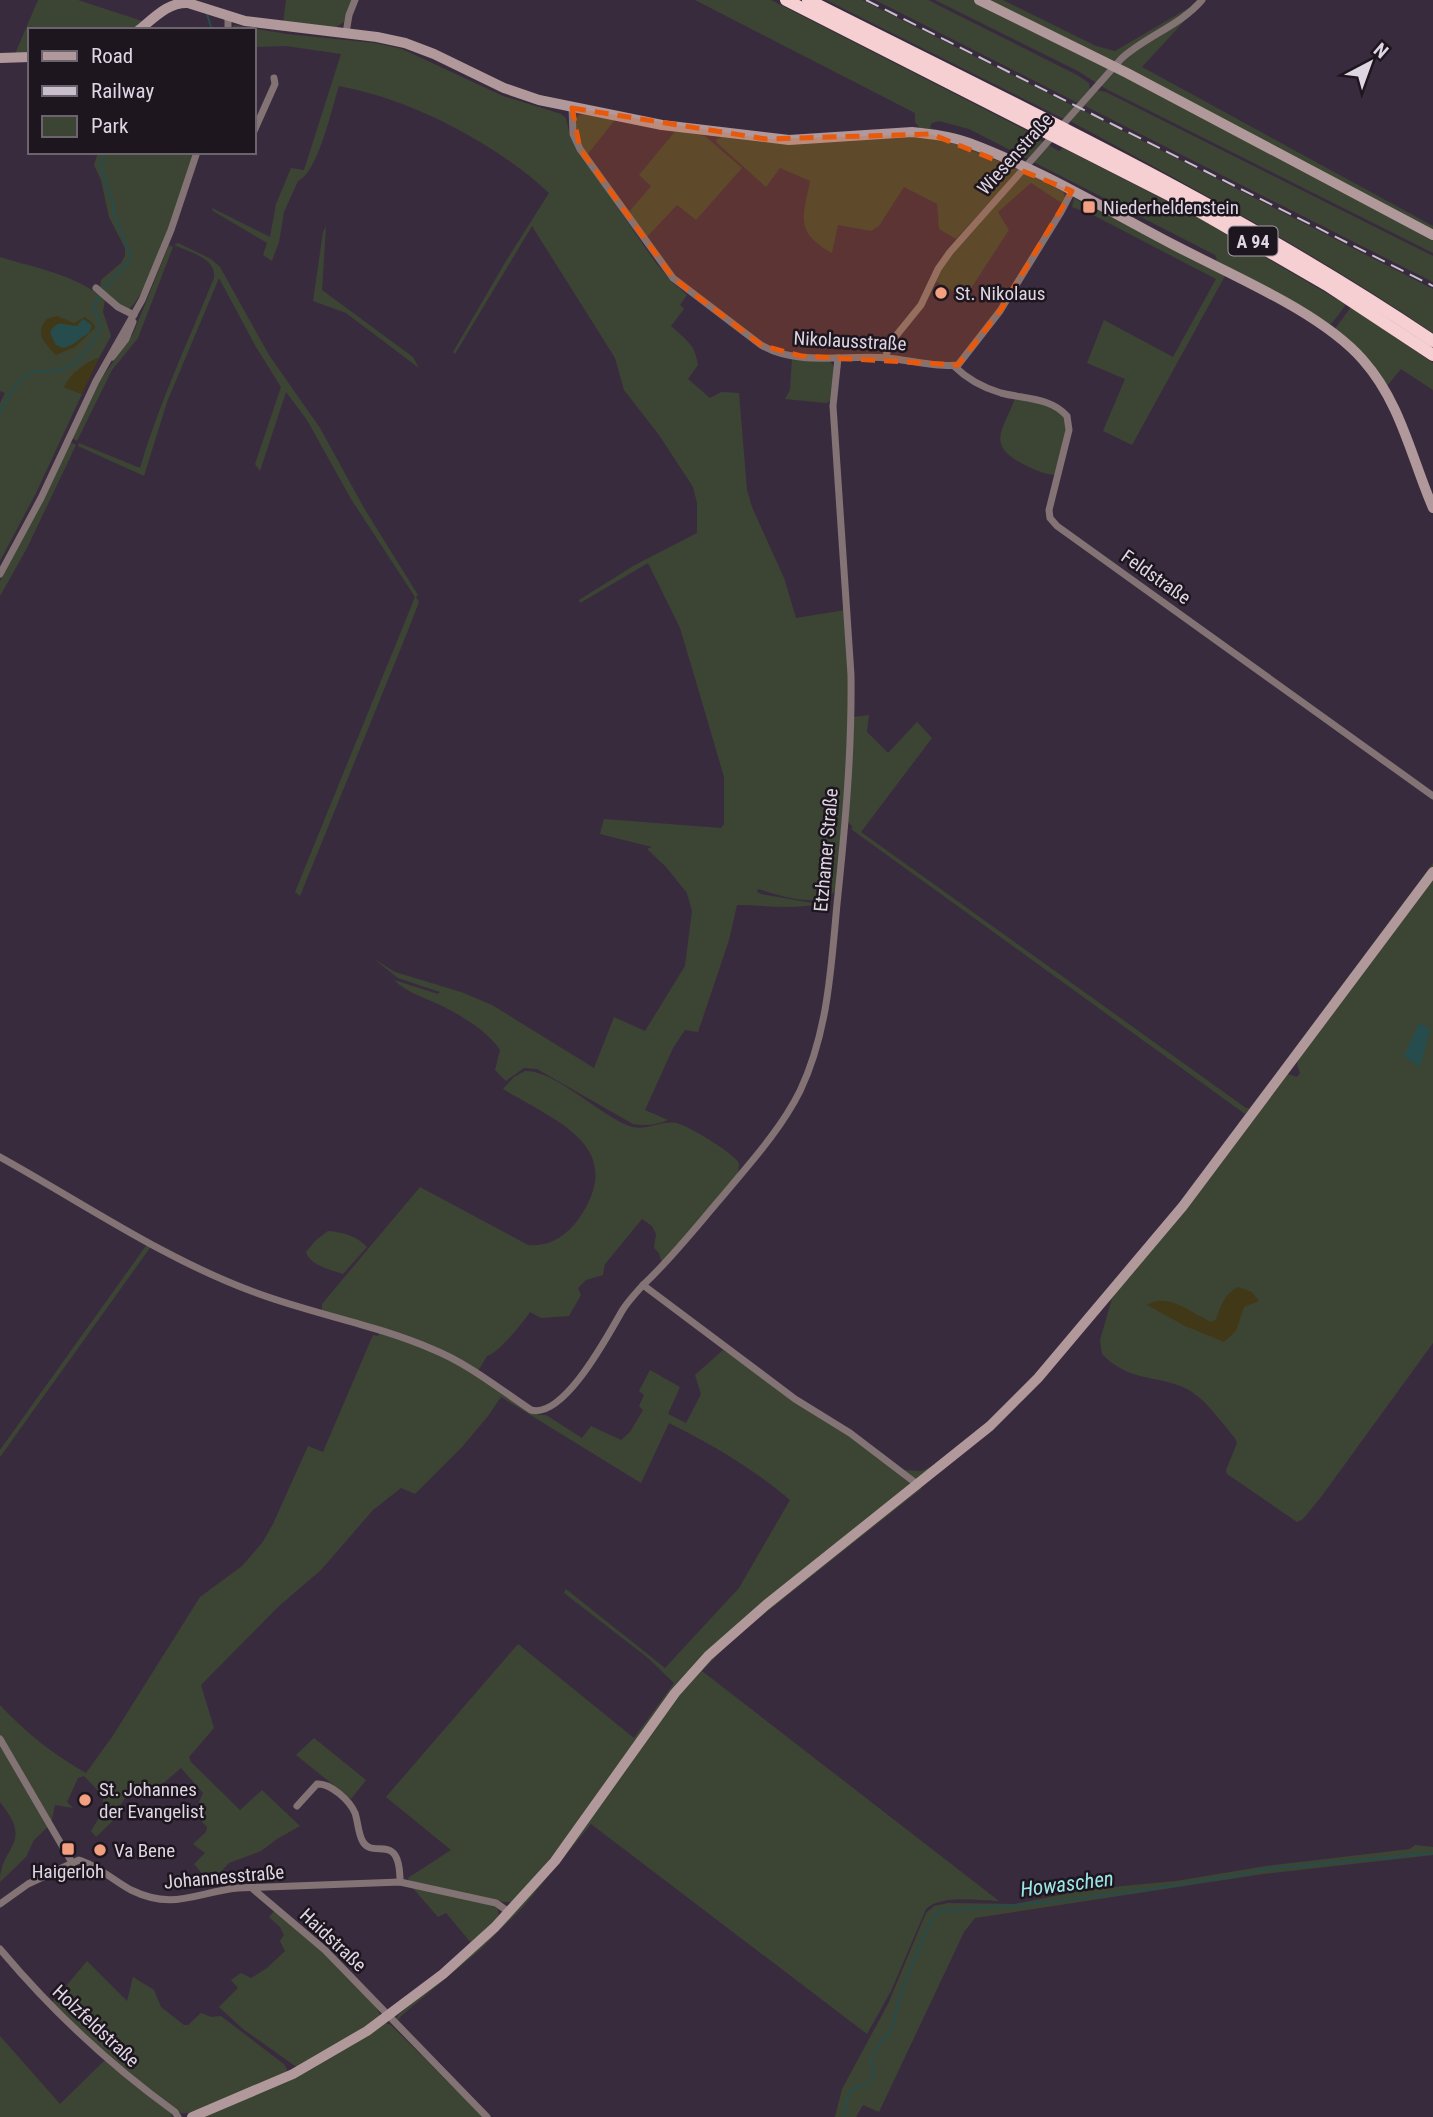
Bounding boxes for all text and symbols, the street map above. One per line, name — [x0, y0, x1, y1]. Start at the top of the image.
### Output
legend — [28, 28, 256, 154]
north arrow — [1335, 28, 1405, 98]
text: N — [1369, 38, 1393, 63]
text: Road — [91, 44, 133, 68]
text: Railway — [91, 79, 154, 103]
street label: Wiesenstraße — [972, 108, 1058, 200]
text: Park — [91, 114, 129, 138]
place label: Niederheldenstein — [1103, 196, 1239, 219]
marker: Niederheldenstein — [1081, 199, 1097, 215]
road number: A 94 — [1228, 227, 1278, 256]
place label: St. Nikolaus — [955, 282, 1045, 305]
marker: St. Nikolaus — [933, 285, 949, 301]
street label: Nikolausstraße — [793, 327, 907, 355]
street label: Feldstraße — [1117, 545, 1195, 609]
street label: Etzhamer Straße — [809, 787, 843, 913]
place label: St. Johannes der Evangelist — [99, 1778, 204, 1823]
marker: St. Johannes der Evangelist — [77, 1792, 93, 1808]
place label: Va Bene — [114, 1839, 175, 1862]
marker: Haigerloh — [60, 1841, 76, 1857]
marker: Va Bene — [92, 1842, 108, 1858]
place label: Haigerloh — [32, 1860, 104, 1883]
street label: Johannesstraße — [163, 1860, 285, 1894]
water label: Howaschen — [1019, 1866, 1115, 1902]
street label: Haidstraße — [295, 1904, 371, 1977]
street label: Holzfeldstraße — [48, 1980, 144, 2072]

